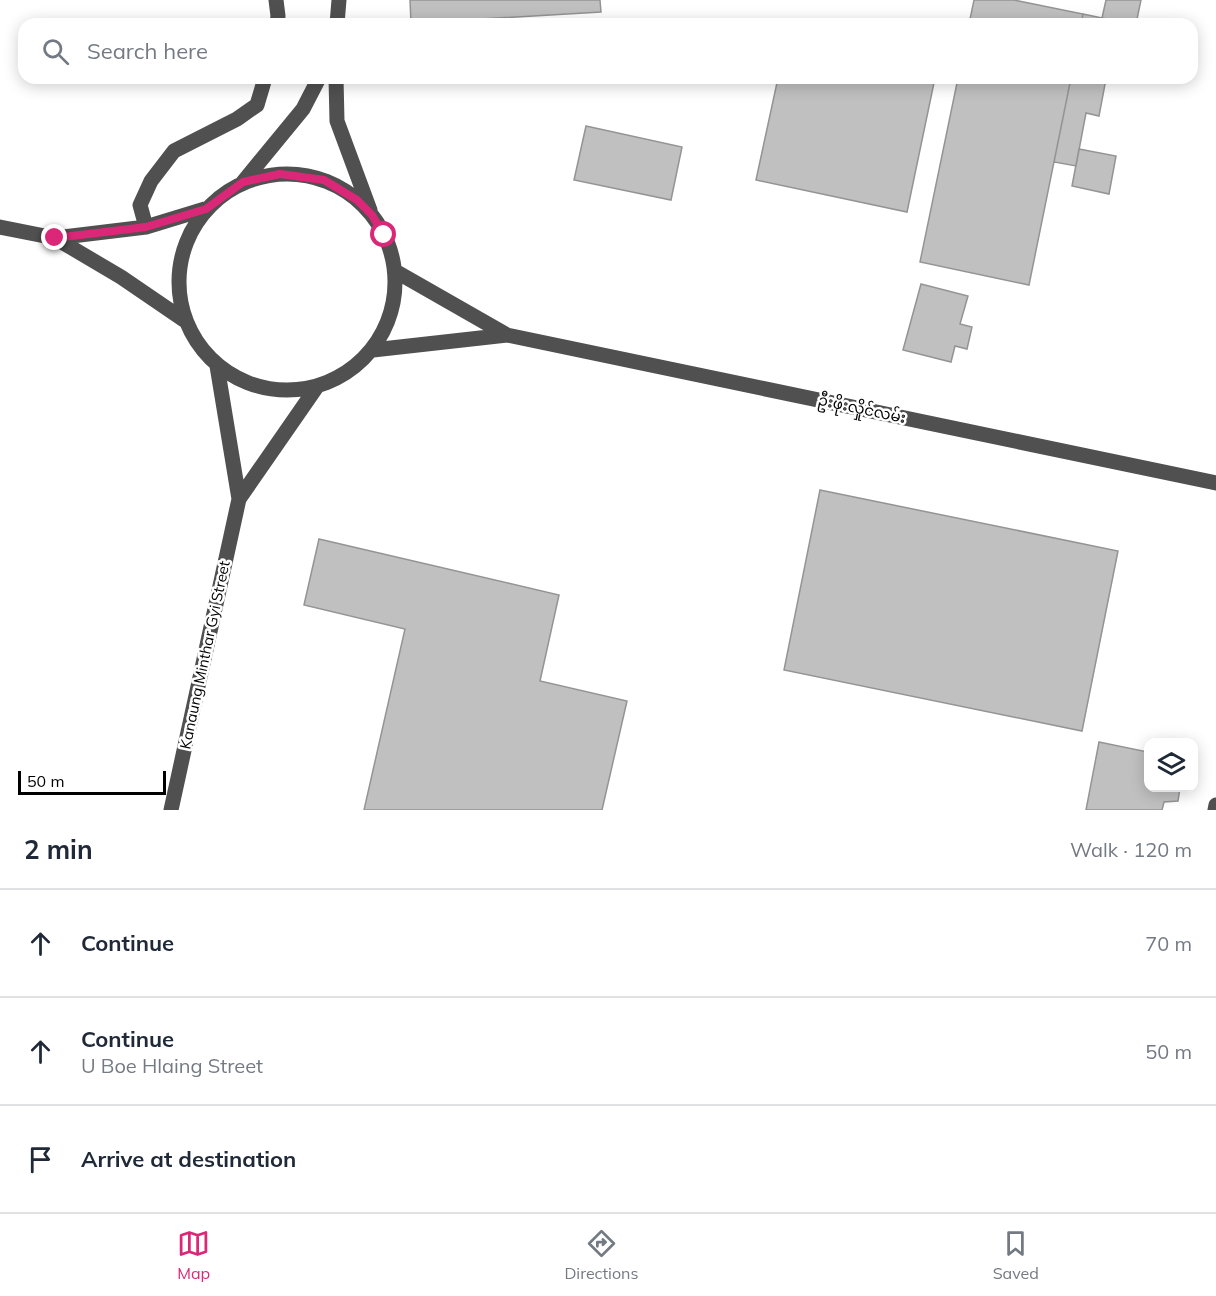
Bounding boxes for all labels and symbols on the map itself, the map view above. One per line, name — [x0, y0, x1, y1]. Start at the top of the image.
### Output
route start — [370, 221, 396, 247]
route end — [41, 224, 67, 250]
street label: ဦးဖိုးလှိုင်လမ်း — [816, 390, 908, 430]
street label: Kanaung Minthar Gyi Street — [175, 559, 234, 751]
scale bar — [18, 768, 166, 796]

